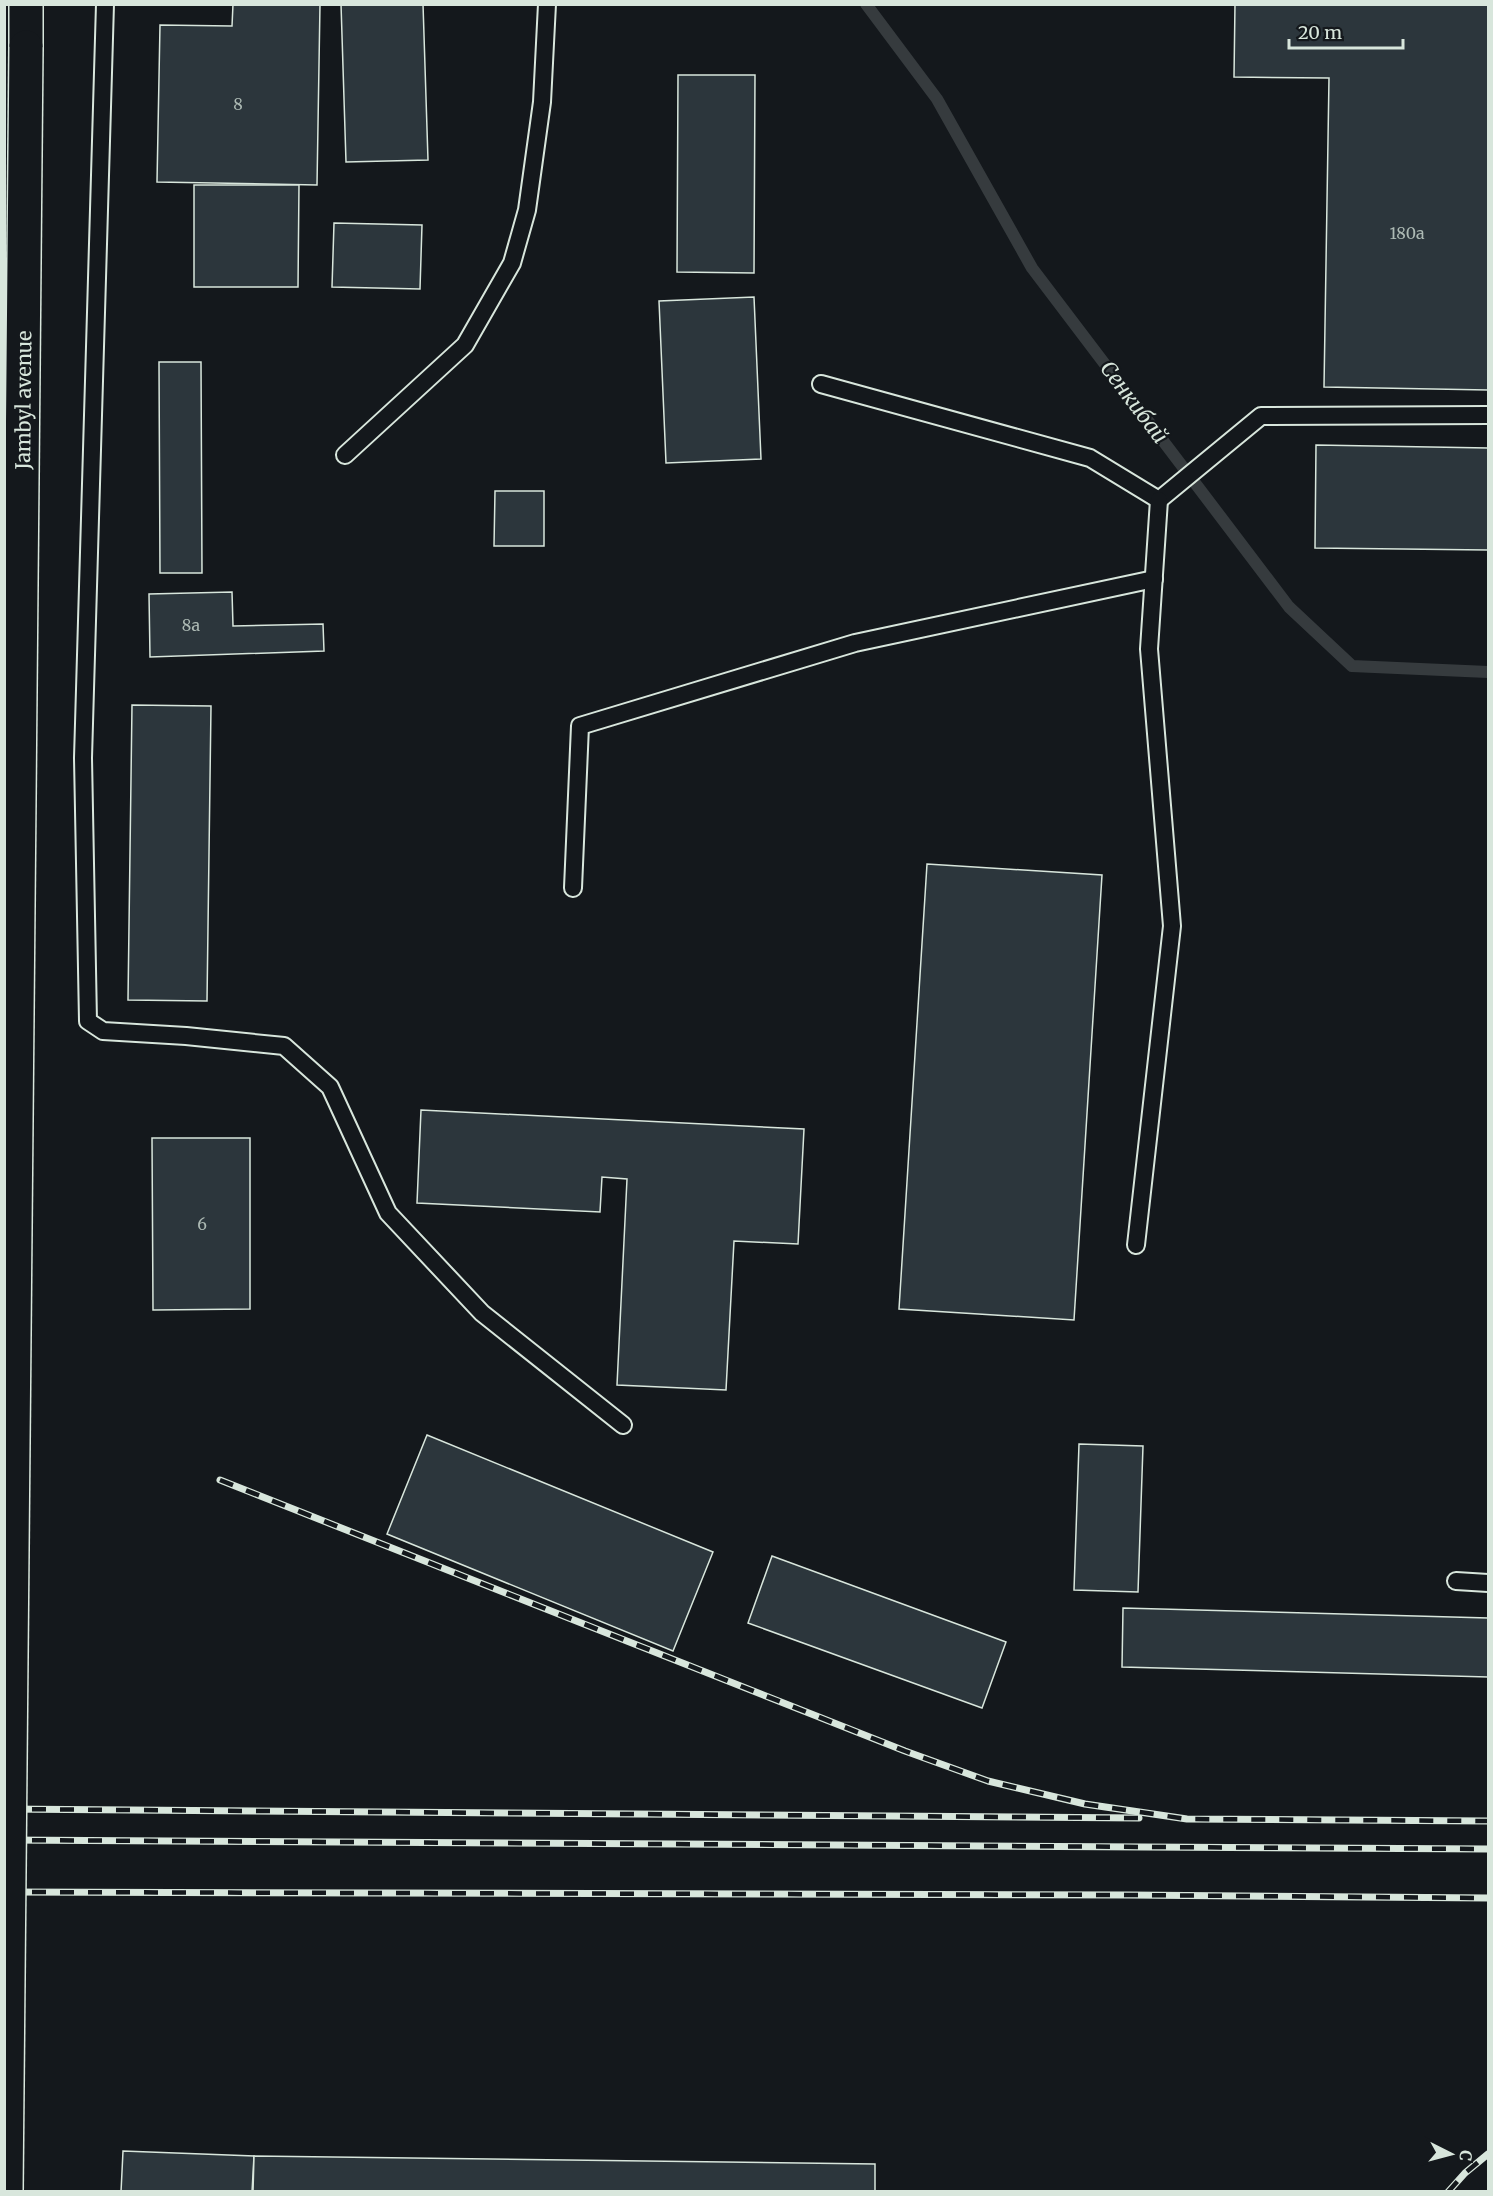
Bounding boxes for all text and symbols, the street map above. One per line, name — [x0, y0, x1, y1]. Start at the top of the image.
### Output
scale bar — [1289, 12, 1403, 50]
text: 20 m — [1298, 21, 1342, 44]
house number: 8 — [233, 94, 243, 114]
house number: 180а — [1389, 223, 1425, 243]
street label: Jambyl avenue — [10, 330, 36, 471]
water label: Сенкибай — [1094, 355, 1174, 449]
house number: 8а — [182, 615, 201, 635]
house number: 6 — [197, 1214, 207, 1234]
north arrow — [1421, 2124, 1481, 2184]
text: С — [1455, 2149, 1476, 2162]

